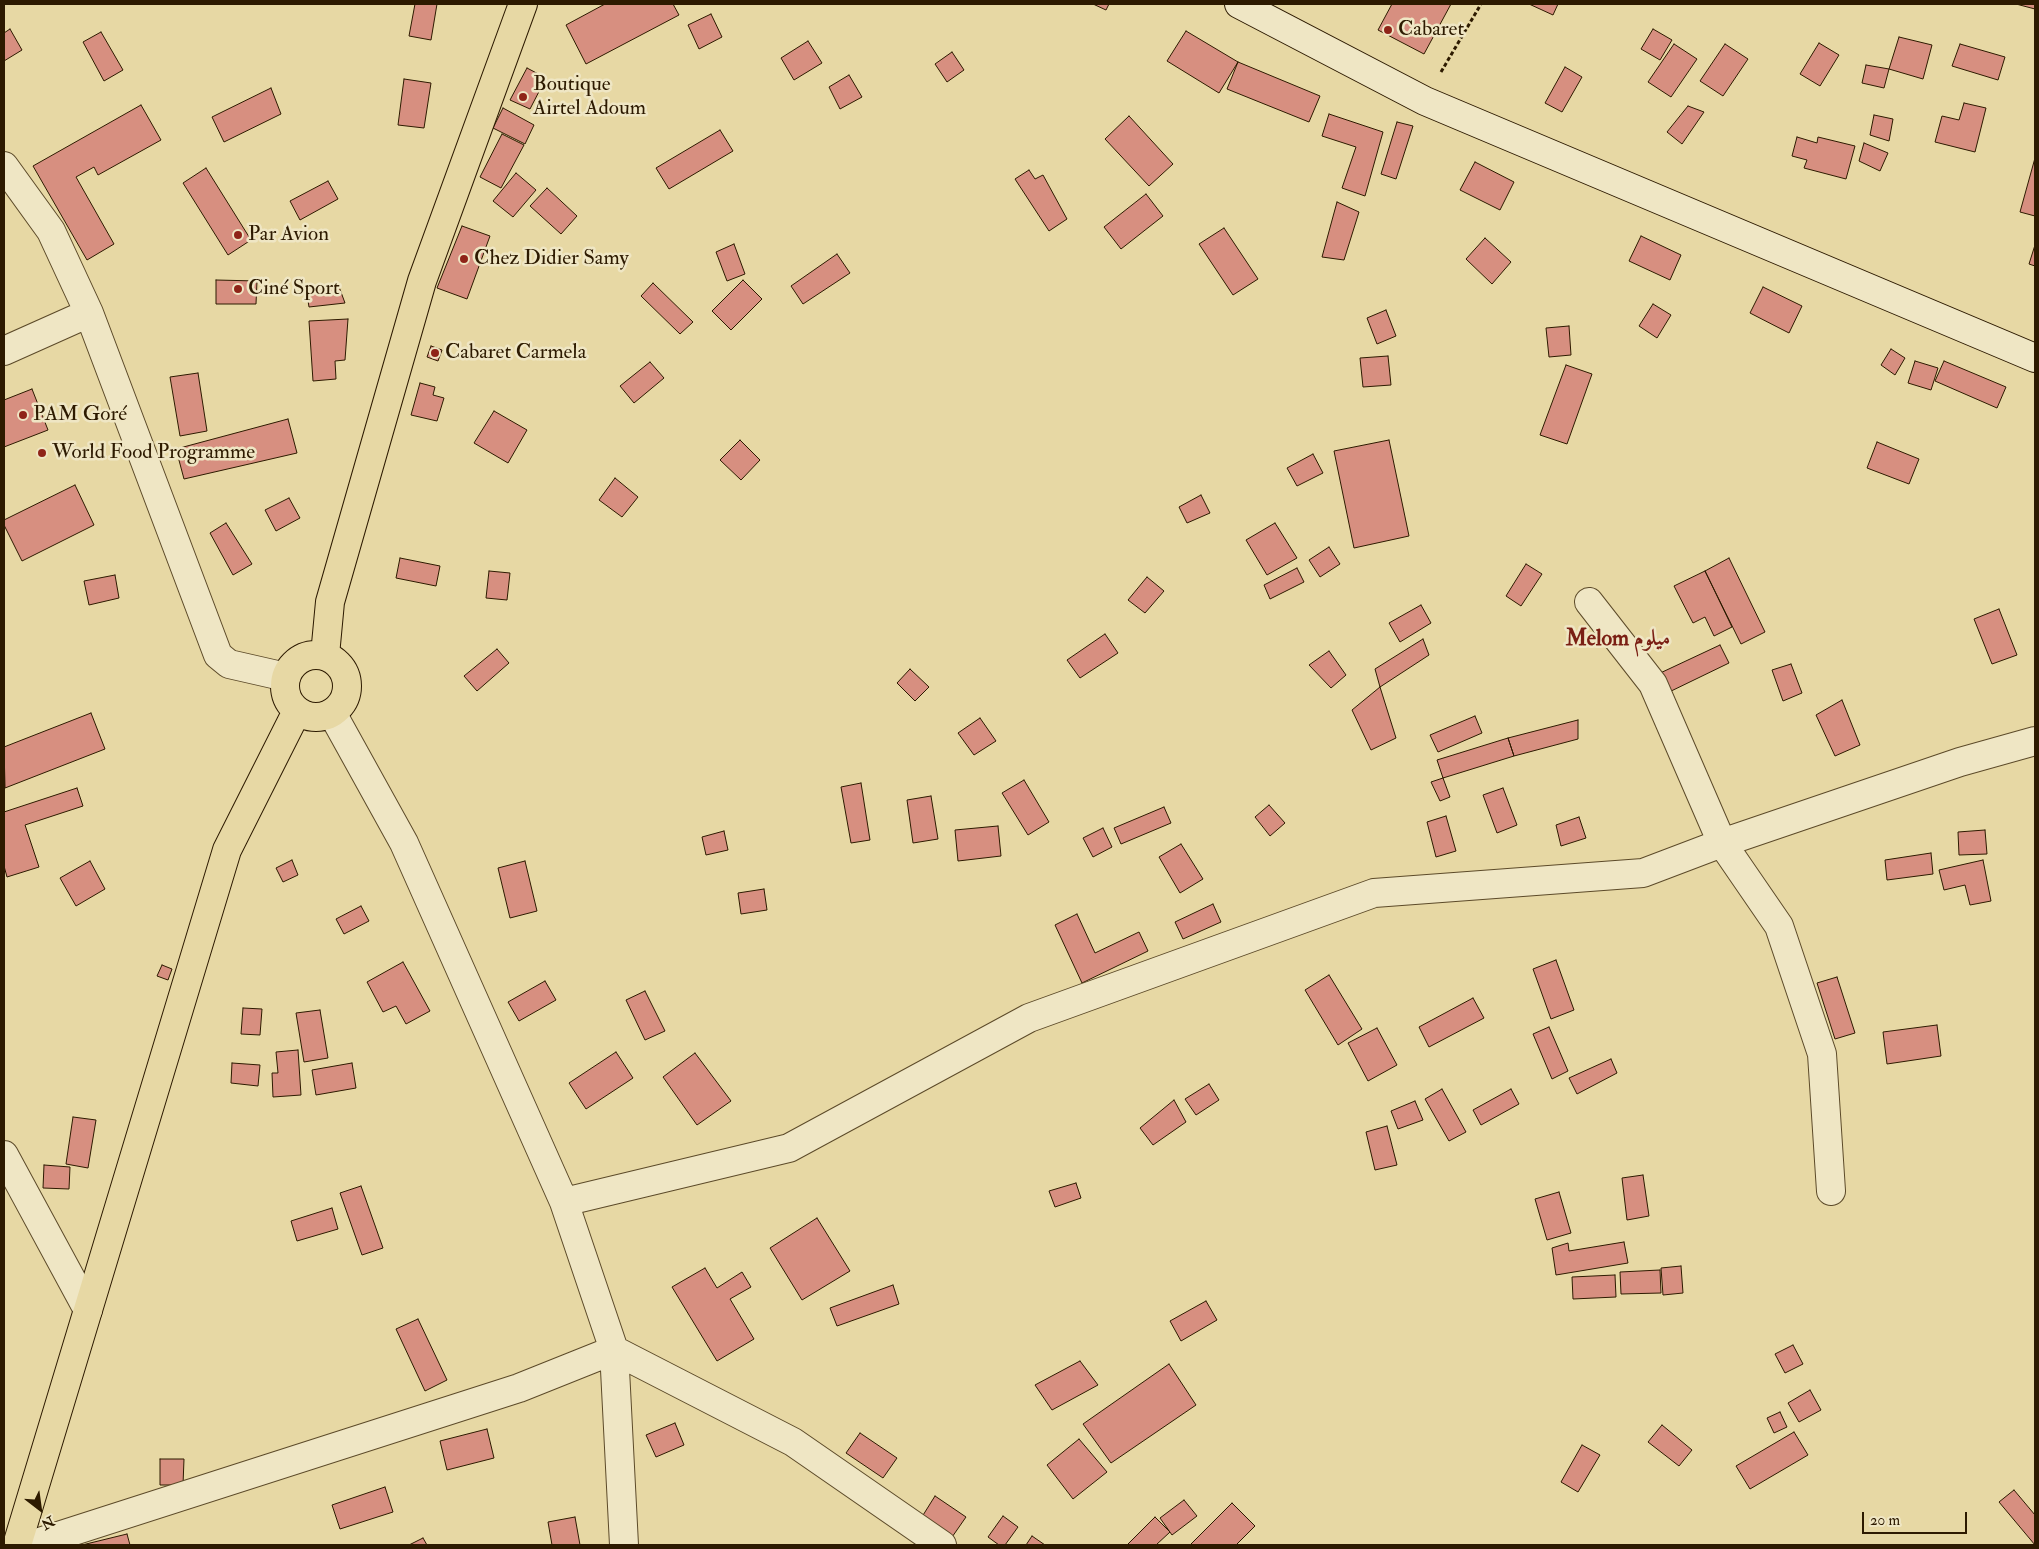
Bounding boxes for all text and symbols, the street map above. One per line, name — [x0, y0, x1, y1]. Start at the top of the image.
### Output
place label: Cabaret — [1398, 17, 1464, 43]
marker: Cabaret — [1382, 24, 1394, 36]
place label: Boutique Airtel Adoum — [533, 72, 646, 122]
marker: Boutique Airtel Adoum — [517, 91, 529, 103]
place label: Par Avion — [248, 222, 329, 248]
marker: Par Avion — [232, 229, 244, 241]
place label: Chez Didier Samy — [474, 246, 629, 272]
marker: Chez Didier Samy — [458, 253, 470, 265]
place label: Ciné Sport — [248, 276, 340, 302]
marker: Ciné Sport — [232, 283, 244, 295]
place label: Cabaret Carmela — [445, 340, 586, 366]
marker: Cabaret Carmela — [429, 347, 441, 359]
place label: PAM Goré — [33, 402, 127, 428]
marker: PAM Goré — [17, 409, 29, 421]
place label: World Food Programme — [52, 440, 255, 466]
marker: World Food Programme — [36, 447, 48, 459]
district label: Melom ميلوم — [1566, 627, 1670, 653]
north arrow — [15, 1484, 65, 1534]
scale bar — [1864, 1502, 1969, 1534]
text: 20 m — [1870, 1511, 1900, 1530]
text: N — [38, 1512, 57, 1533]

